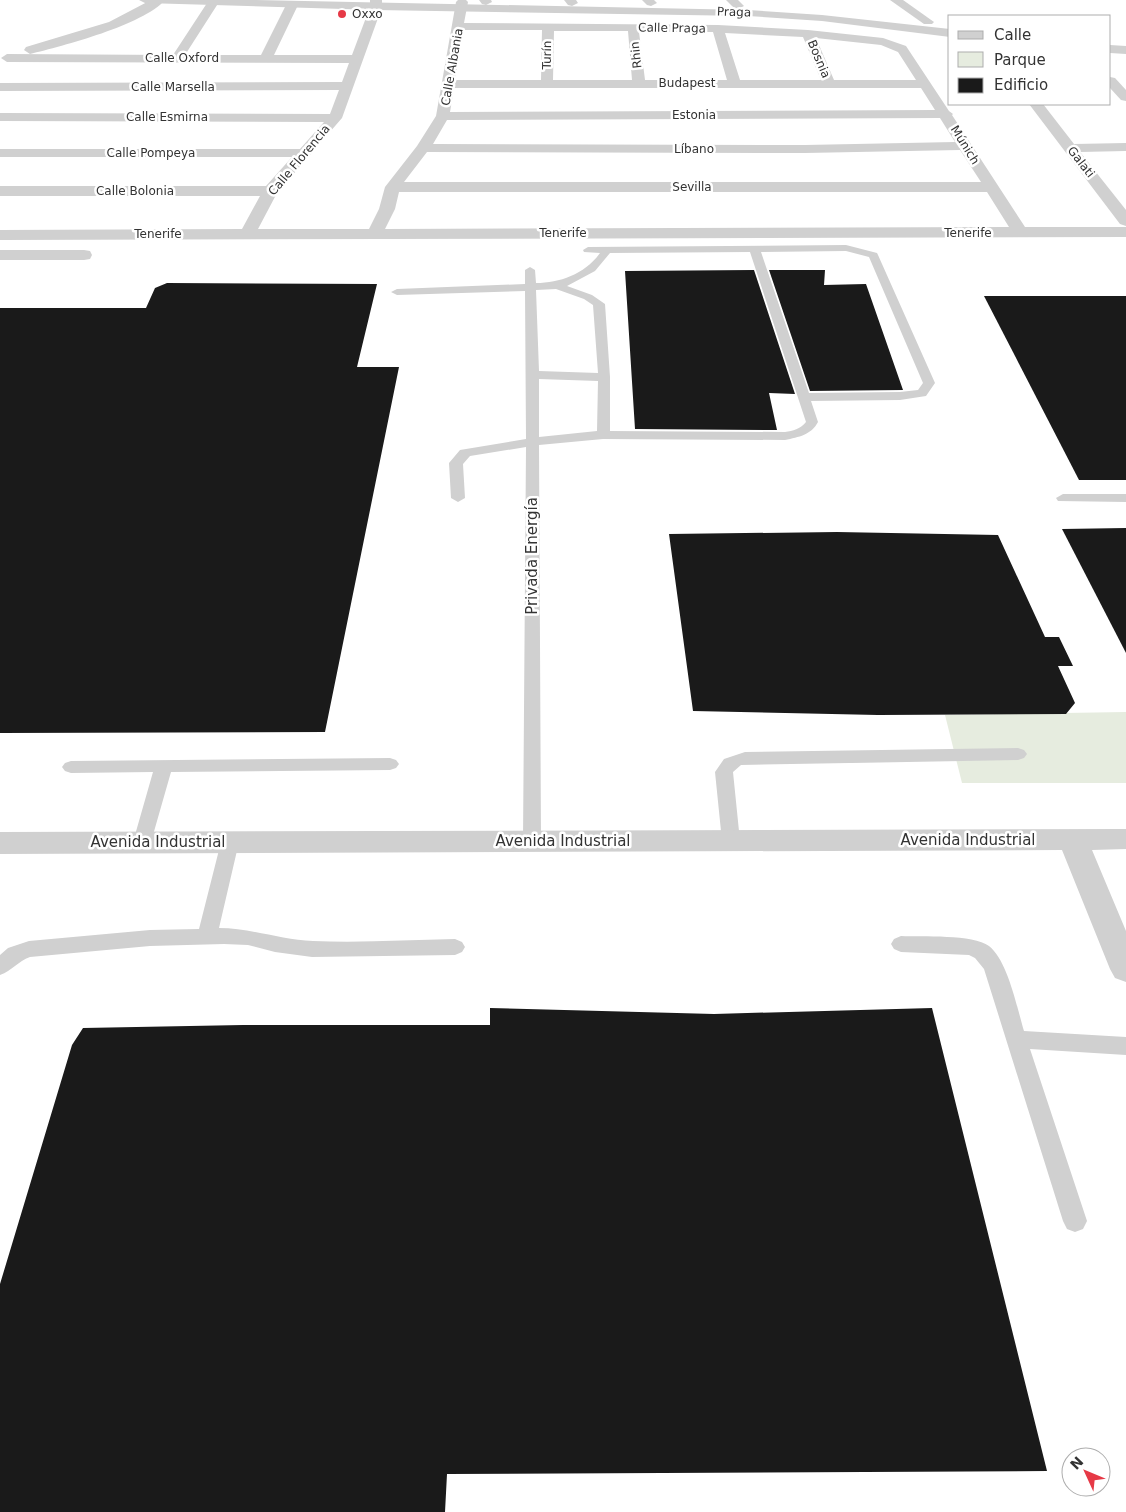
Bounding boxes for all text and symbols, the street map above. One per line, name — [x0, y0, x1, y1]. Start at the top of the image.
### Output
street label: Praga — [717, 4, 751, 20]
place label: Oxxo — [352, 7, 383, 21]
marker: Oxxo — [336, 8, 348, 20]
legend — [948, 15, 1111, 105]
street label: Calle Praga — [638, 20, 706, 36]
text: Calle — [994, 26, 1031, 44]
street label: Calle Albania — [438, 27, 466, 107]
street label: Bosnia — [805, 38, 833, 80]
street label: Turín — [540, 40, 554, 71]
street label: Rhin — [628, 41, 644, 69]
street label: Calle Oxford — [145, 51, 219, 65]
text: Parque — [994, 51, 1046, 69]
street label: Budapest — [659, 76, 716, 90]
text: Edificio — [994, 76, 1048, 94]
street label: Calle Marsella — [131, 80, 215, 94]
street label: Estonia — [672, 108, 716, 122]
street label: Calle Esmirna — [126, 110, 208, 124]
street label: Calle Florencia — [265, 122, 333, 198]
street label: Múnich — [948, 123, 982, 167]
street label: Líbano — [674, 142, 714, 156]
street label: Galati — [1065, 144, 1097, 180]
street label: Calle Pompeya — [107, 146, 195, 160]
street label: Sevilla — [672, 180, 712, 194]
street label: Calle Bolonia — [96, 184, 174, 198]
street label: Tenerife — [538, 226, 587, 240]
street label: Tenerife — [943, 226, 992, 240]
street label: Tenerife — [133, 227, 182, 241]
street label: Privada Energía — [523, 497, 541, 615]
street label: Avenida Industrial — [901, 831, 1036, 849]
street label: Avenida Industrial — [496, 832, 631, 850]
street label: Avenida Industrial — [91, 833, 226, 851]
north arrow — [1061, 1447, 1111, 1497]
text: N — [1067, 1453, 1086, 1473]

